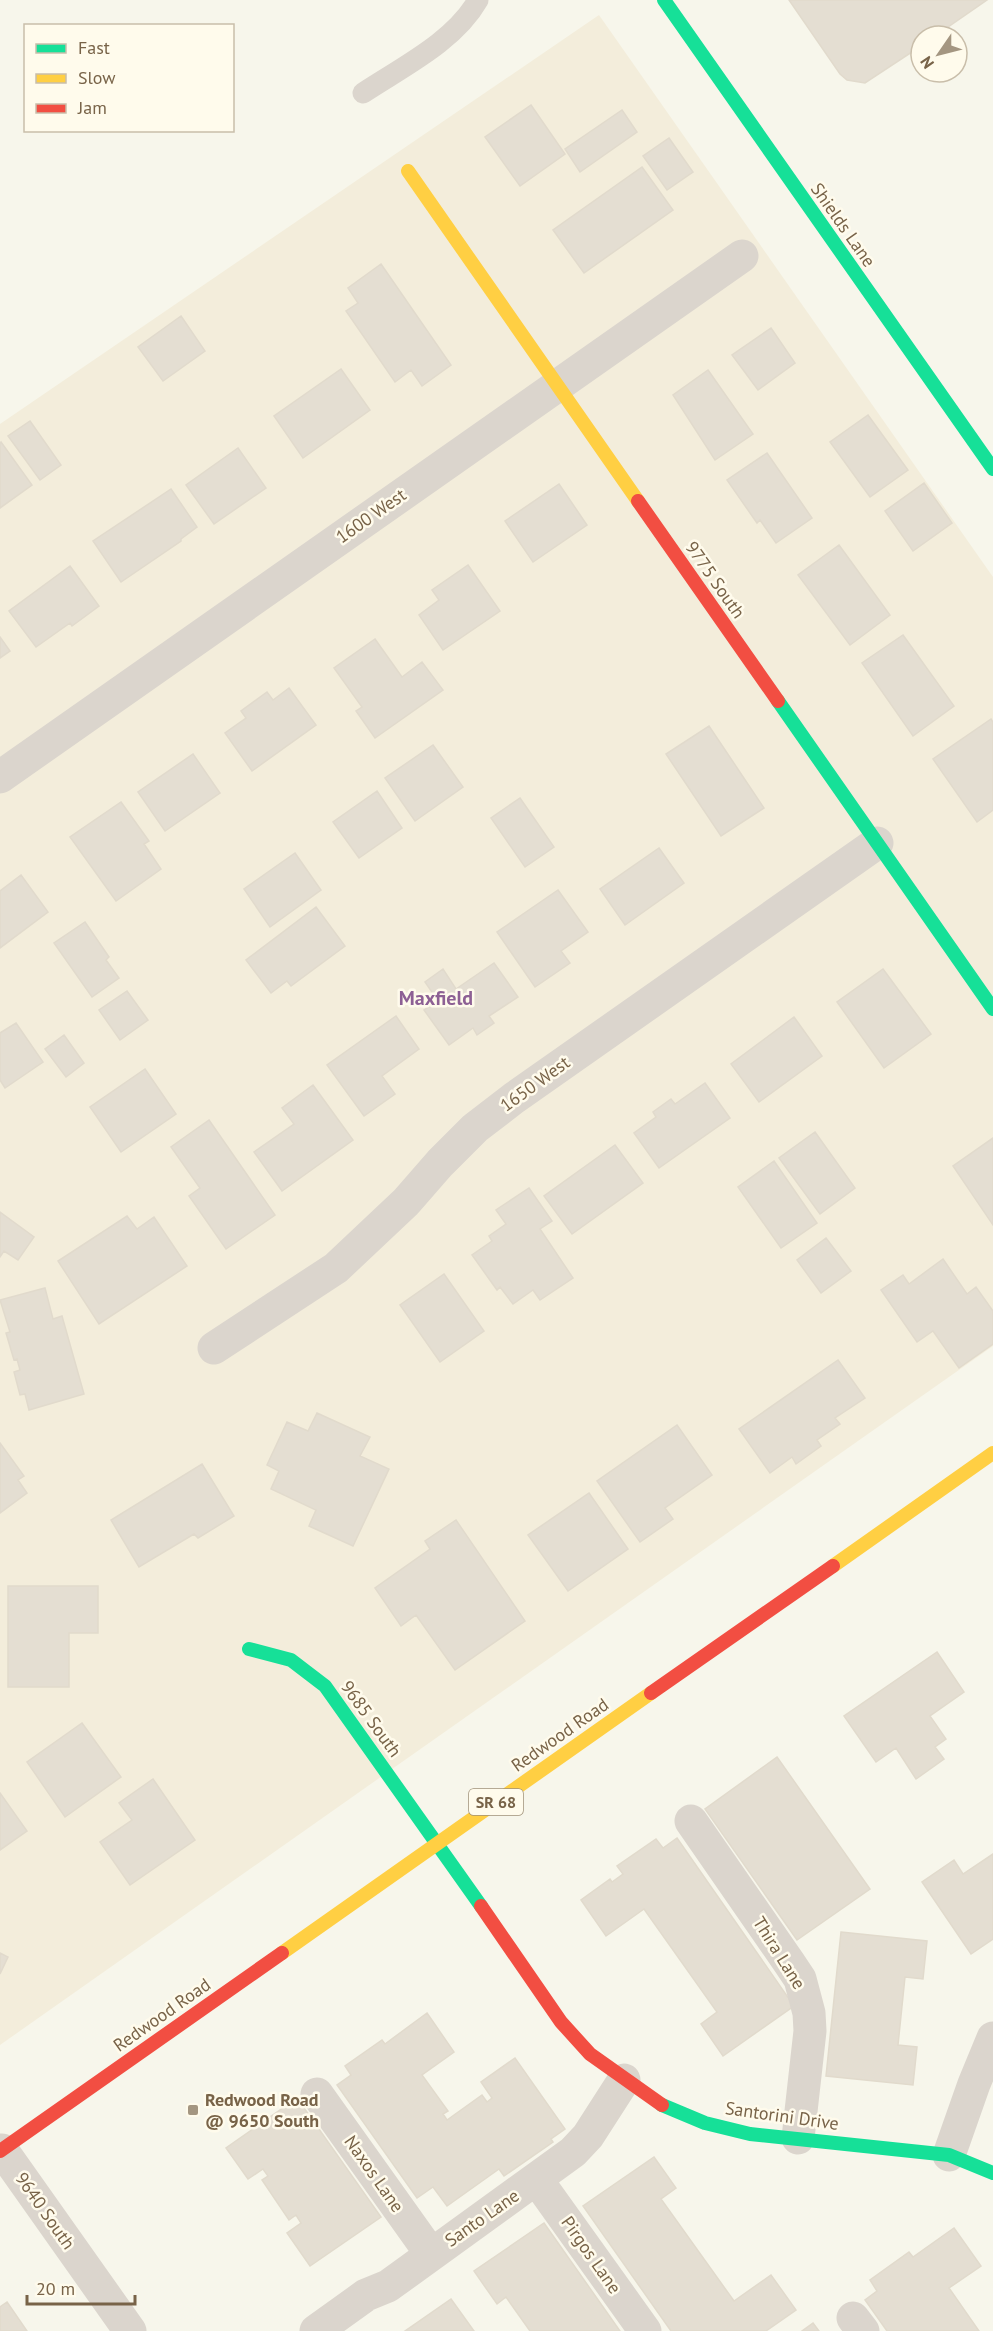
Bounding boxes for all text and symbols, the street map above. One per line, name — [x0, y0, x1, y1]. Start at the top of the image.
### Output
legend — [24, 24, 234, 132]
north arrow — [909, 24, 969, 84]
text: Fast — [78, 36, 110, 59]
text: N — [916, 53, 938, 73]
text: Slow — [78, 66, 116, 89]
text: Jam — [77, 96, 107, 119]
street label: Shields Lane — [806, 178, 881, 271]
street label: 1600 West — [331, 483, 410, 548]
street label: 9775 South — [680, 537, 750, 623]
district label: Maxfield — [399, 985, 473, 1011]
street label: 1650 West — [495, 1051, 574, 1117]
street label: 9685 South — [336, 1676, 407, 1761]
street label: Redwood Road — [507, 1693, 613, 1777]
road number: SR 68 — [469, 1789, 523, 1815]
street label: Thira Lane — [748, 1912, 811, 1993]
street label: Redwood Road — [109, 1973, 215, 2057]
place label: Redwood Road @ 9650 South — [205, 2088, 319, 2132]
street label: Santorini Drive — [724, 2096, 840, 2135]
marker: Redwood Road @ 9650 South — [186, 2103, 200, 2117]
street label: Naxos Lane — [340, 2131, 409, 2217]
street label: 9640 South — [10, 2168, 80, 2254]
street label: Santo Lane — [440, 2184, 523, 2252]
street label: Pirgos Lane — [556, 2211, 627, 2298]
scale bar — [27, 2268, 135, 2306]
text: 20 m — [36, 2277, 75, 2300]

